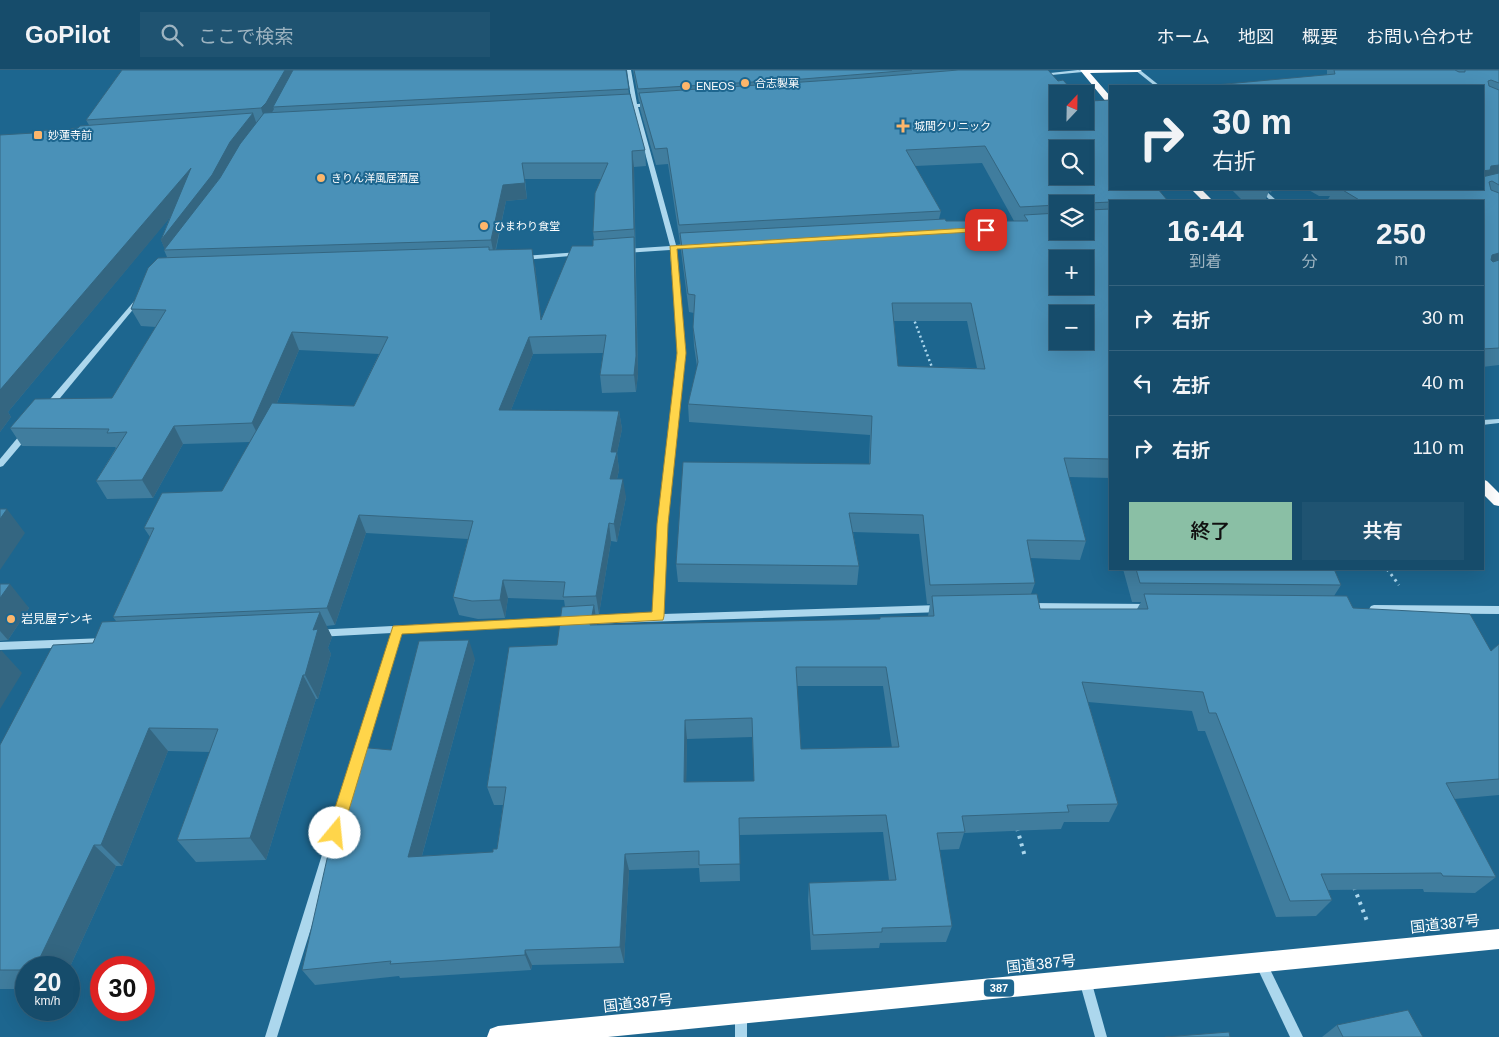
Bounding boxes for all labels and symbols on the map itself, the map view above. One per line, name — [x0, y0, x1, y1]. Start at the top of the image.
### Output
marker: 合志製菓 — [739, 77, 751, 89]
place label: 合志製菓 — [755, 77, 799, 89]
marker: ENEOS — [680, 80, 692, 92]
place label: ENEOS — [696, 80, 735, 92]
north arrow — [1049, 85, 1094, 130]
marker: 城間クリニック — [896, 119, 910, 133]
place label: 城間クリニック — [914, 120, 991, 132]
marker: 妙蓮寺前 — [32, 129, 44, 141]
place label: 妙蓮寺前 — [48, 129, 92, 141]
marker: きりん洋風居酒屋 — [315, 172, 327, 184]
place label: きりん洋風居酒屋 — [331, 172, 419, 184]
pin — [965, 209, 1007, 251]
marker: ひまわり食堂 — [478, 220, 490, 232]
place label: ひまわり食堂 — [494, 220, 560, 232]
place label: 岩見屋デンキ — [21, 612, 93, 626]
marker: 岩見屋デンキ — [5, 613, 17, 625]
position arrow — [308, 806, 360, 858]
street label: 国道387号 — [1409, 911, 1481, 936]
street label: 国道387号 — [1005, 951, 1077, 976]
speed limit sign: 30 — [90, 956, 155, 1021]
road number: 387 — [984, 980, 1014, 996]
street label: 国道387号 — [602, 990, 674, 1015]

